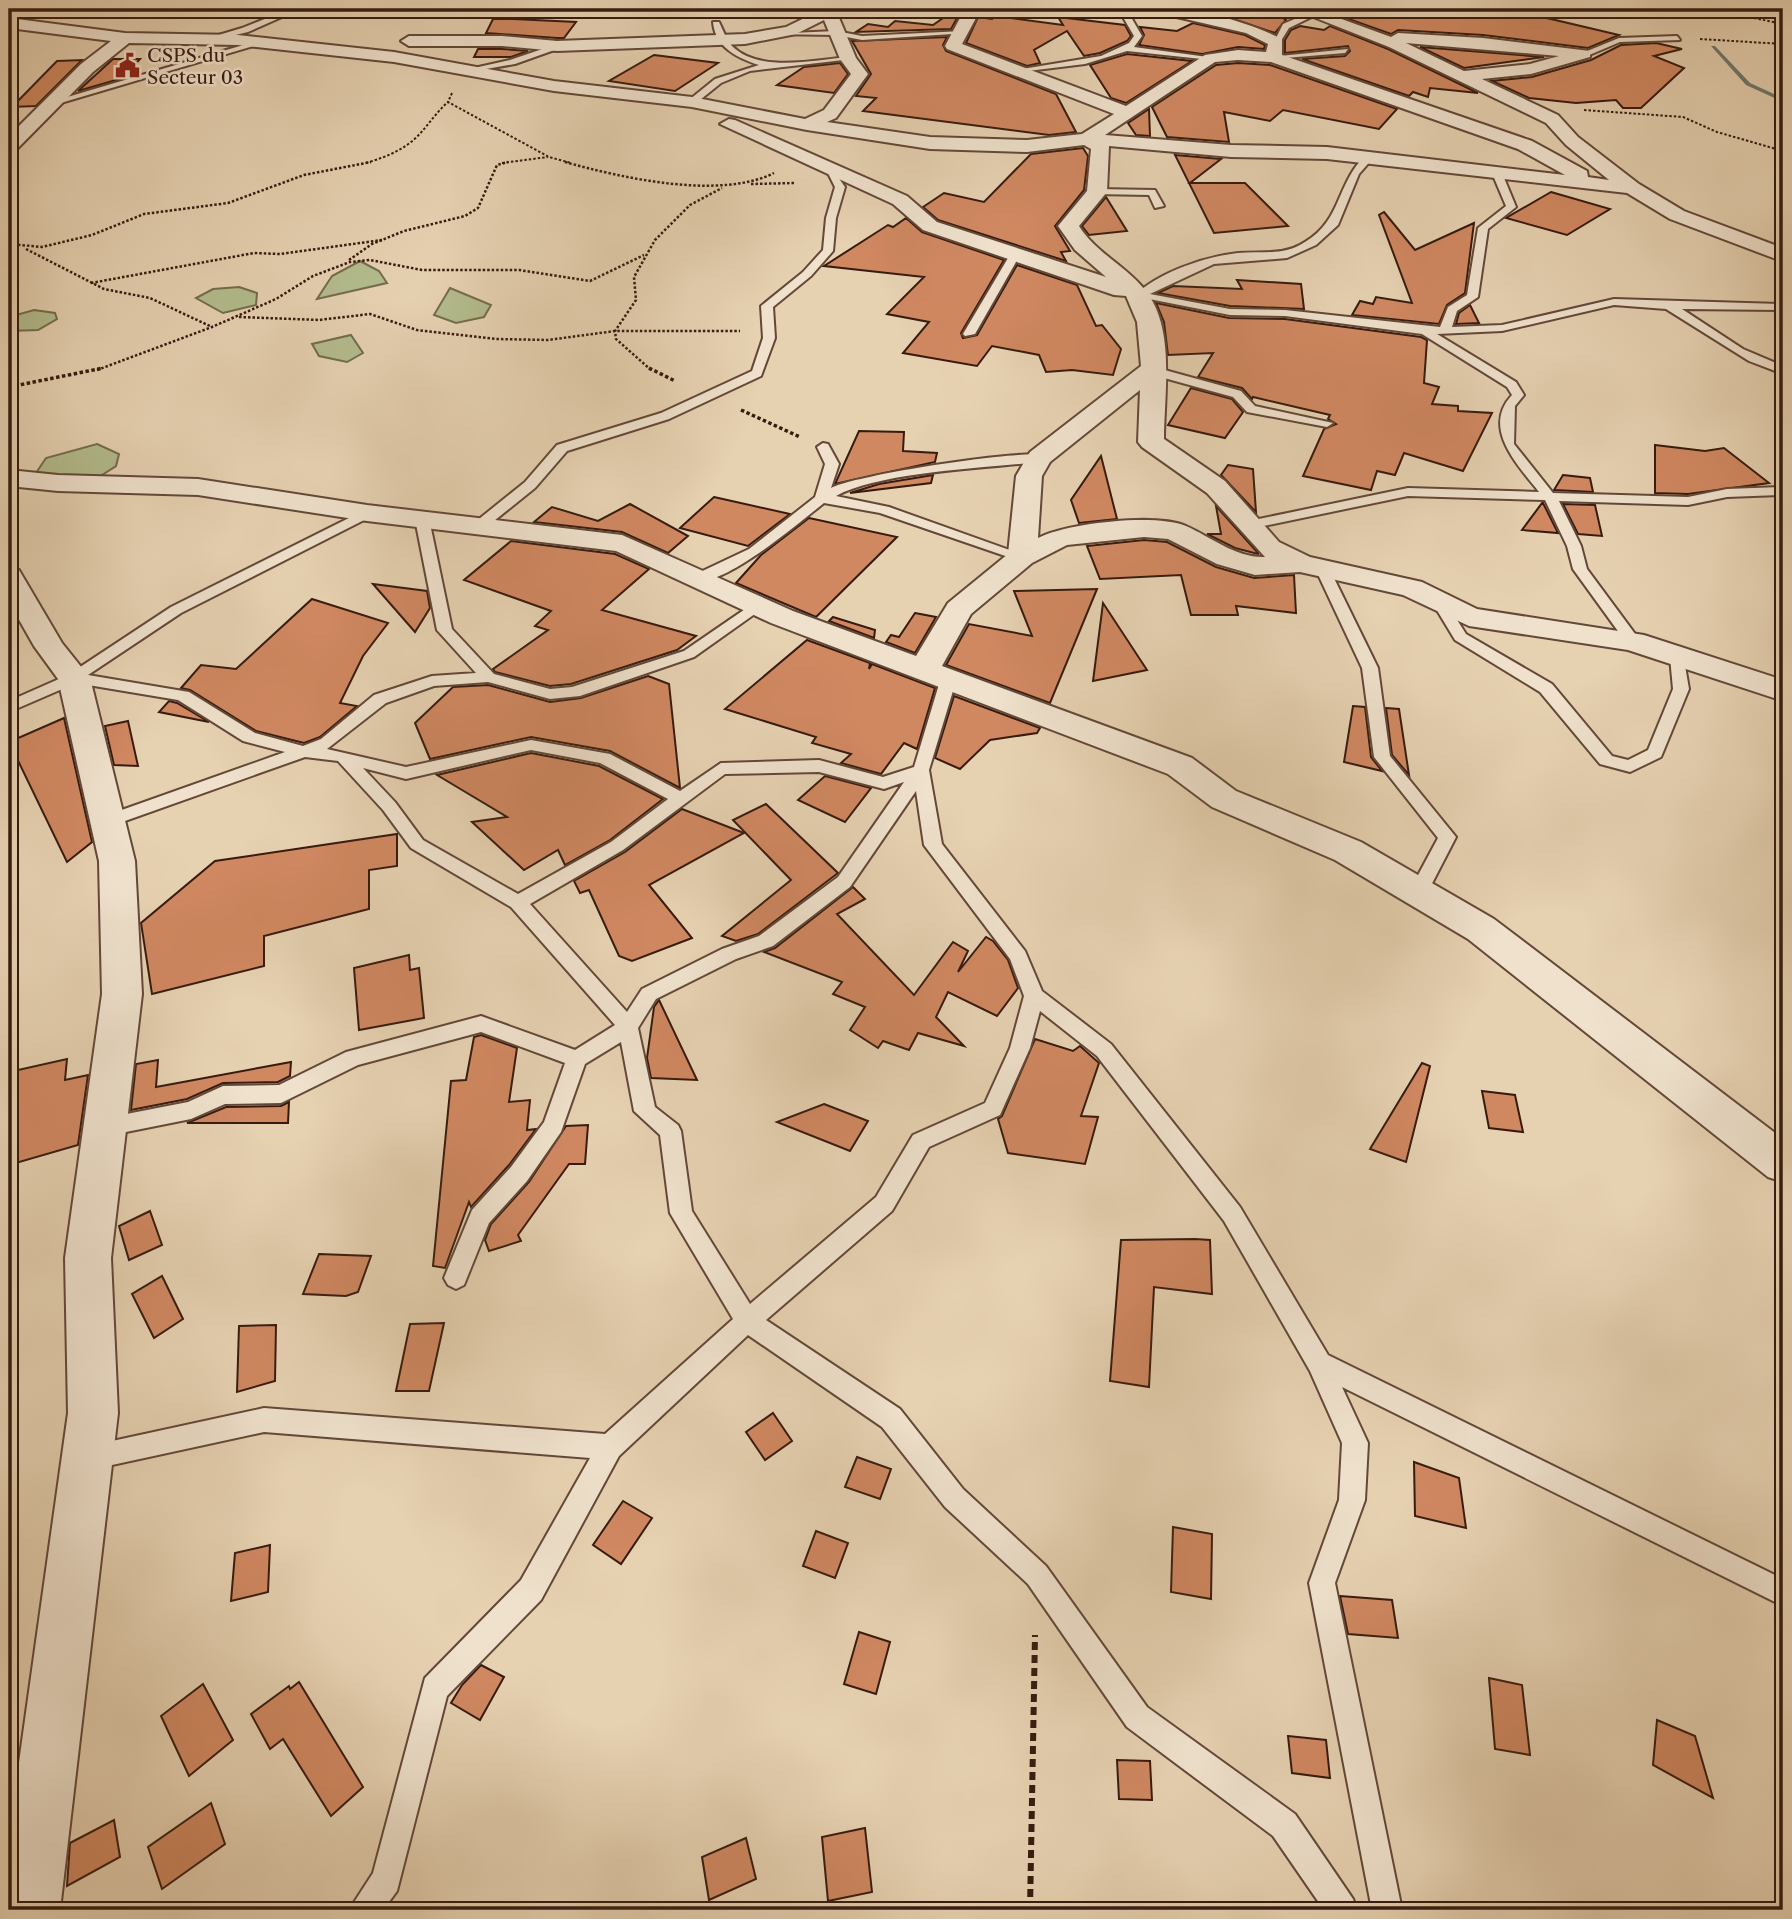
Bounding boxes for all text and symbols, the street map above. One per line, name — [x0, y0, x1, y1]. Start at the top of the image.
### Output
place label: CSPS du Secteur 03 — [147, 44, 243, 89]
public building icon: CSPS du Secteur 03 — [113, 52, 141, 80]

